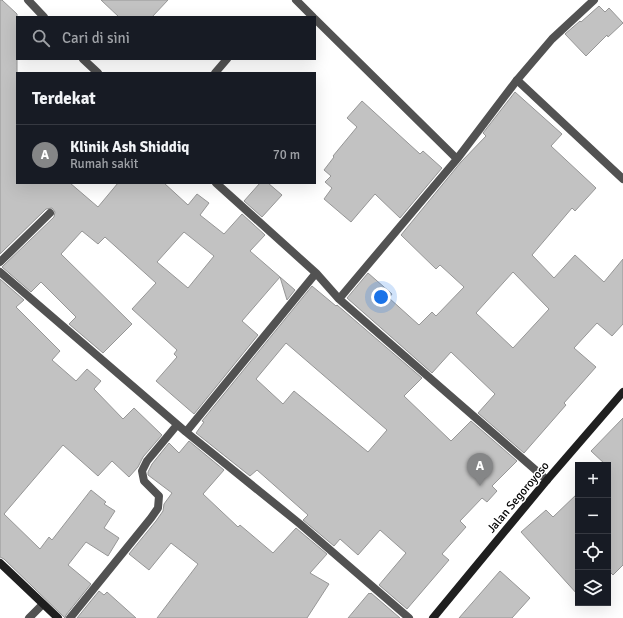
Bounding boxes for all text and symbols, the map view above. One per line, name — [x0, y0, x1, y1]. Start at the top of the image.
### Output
search box — [16, 16, 316, 60]
icon: search — [30, 27, 52, 49]
text: Cari di sini — [62, 29, 130, 47]
text: Terdekat — [32, 88, 96, 109]
text: Klinik Ash Shiddiq — [70, 138, 189, 156]
text: A — [41, 147, 49, 163]
text: 70 m — [273, 147, 300, 163]
text: Rumah sakit — [70, 156, 138, 172]
your location — [371, 287, 391, 307]
pin: A — [467, 453, 493, 486]
street label: Jalan Segoroyoso — [484, 459, 553, 536]
map controls — [575, 462, 611, 606]
button: + — [575, 462, 611, 498]
button: − — [575, 498, 611, 534]
button: locate — [575, 534, 611, 570]
button: layers — [575, 570, 611, 606]

